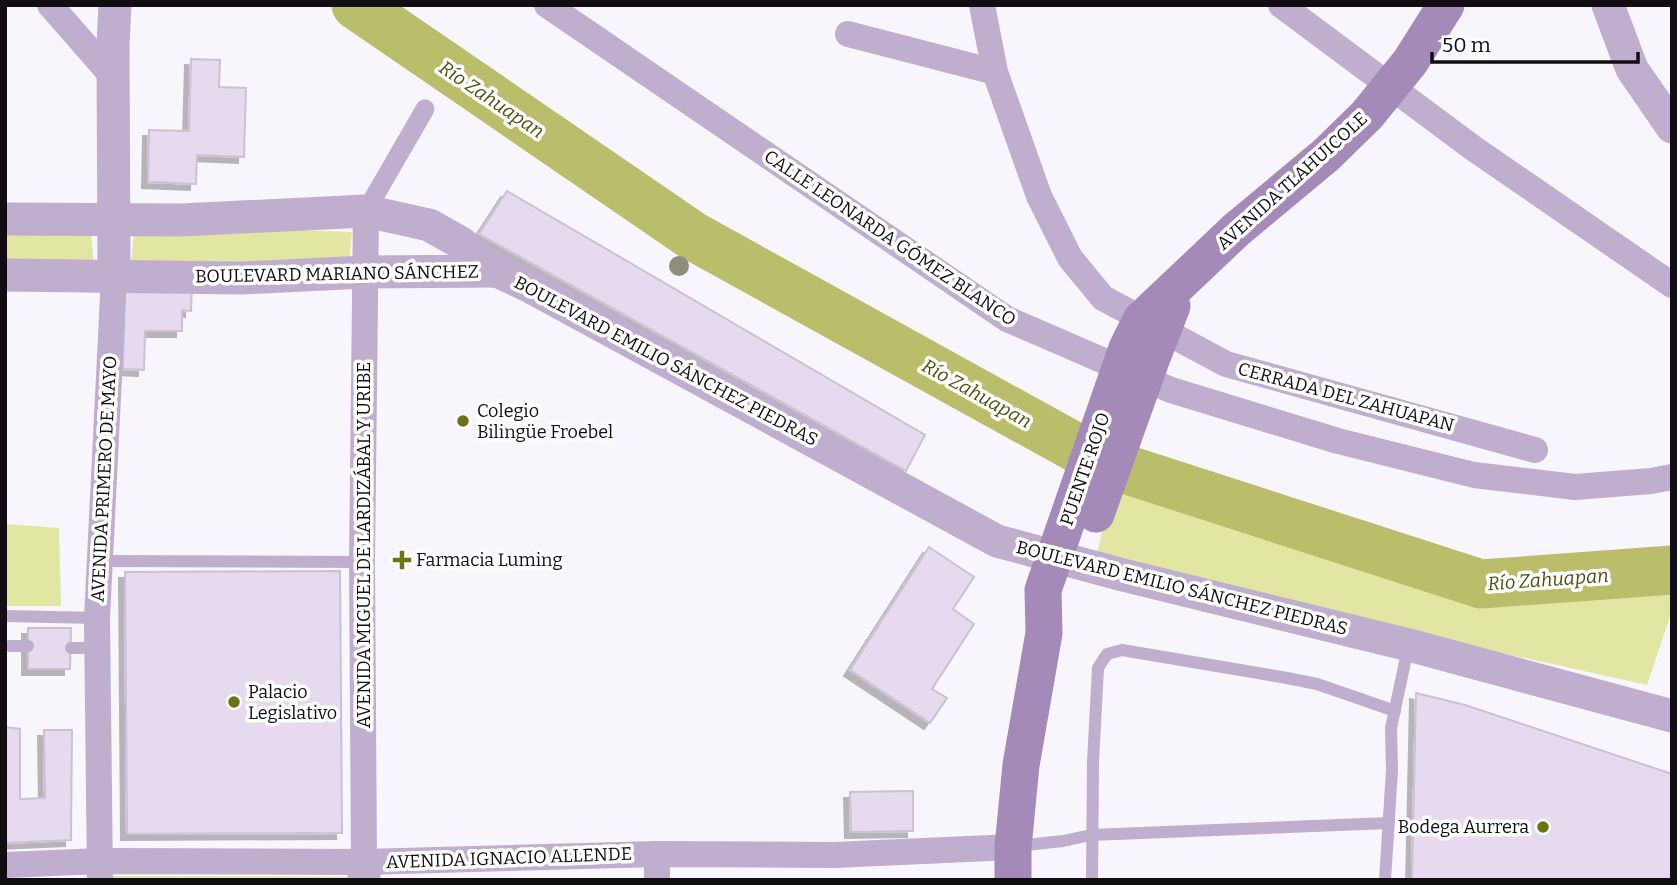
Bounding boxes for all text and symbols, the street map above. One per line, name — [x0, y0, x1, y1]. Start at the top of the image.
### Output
scale bar — [1432, 21, 1638, 65]
text: 50 m — [1442, 32, 1491, 58]
water label: Río Zahuapan — [435, 56, 548, 143]
street label: AVENIDA TLAHUICOLE — [1212, 107, 1372, 255]
street label: CALLE LEONARDA GÓMEZ BLANCO — [760, 145, 1020, 331]
street label: BOULEVARD MARIANO SÁNCHEZ — [195, 261, 479, 287]
street label: BOULEVARD EMILIO SÁNCHEZ PIEDRAS — [510, 271, 822, 451]
water label: Río Zahuapan — [918, 354, 1035, 433]
street label: AVENIDA PRIMERO DE MAYO — [87, 355, 121, 603]
street label: CERRADA DEL ZAHUAPAN — [1235, 358, 1457, 436]
street label: AVENIDA MIGUEL DE LARDIZÁBAL Y URIBE — [353, 362, 375, 728]
place label: Colegio Bilingüe Froebel — [477, 400, 613, 443]
street label: PUENTE ROJO — [1055, 410, 1115, 528]
marker: Colegio Bilingüe Froebel — [455, 413, 471, 429]
street label: BOULEVARD EMILIO SÁNCHEZ PIEDRAS — [1014, 536, 1350, 640]
place label: Farmacia Luming — [416, 549, 563, 571]
marker: Farmacia Luming — [394, 552, 410, 568]
water label: Río Zahuapan — [1487, 564, 1609, 595]
place label: Palacio Legislativo — [248, 681, 337, 724]
marker: Palacio Legislativo — [226, 694, 242, 710]
place label: Bodega Aurrera — [1398, 816, 1529, 838]
marker: Bodega Aurrera — [1535, 819, 1551, 835]
street label: AVENIDA IGNACIO ALLENDE — [386, 843, 632, 873]

